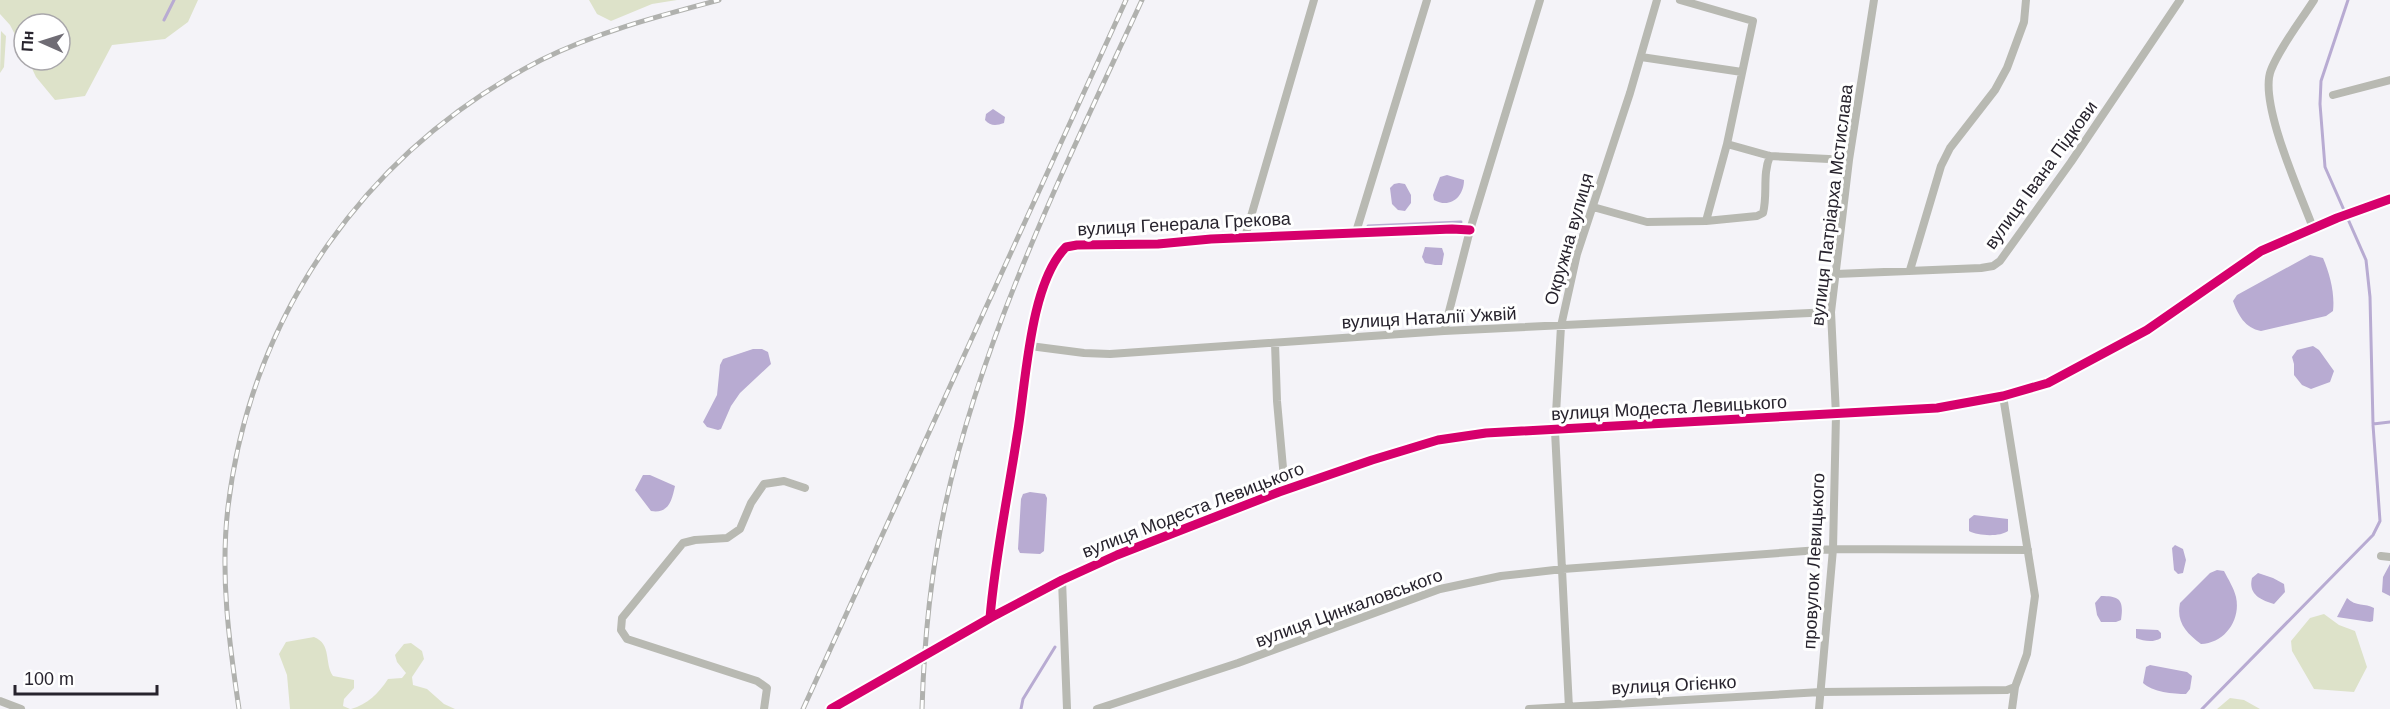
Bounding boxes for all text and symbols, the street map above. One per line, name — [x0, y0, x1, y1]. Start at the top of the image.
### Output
north arrow — [12, 12, 72, 72]
text: Пн — [18, 30, 37, 52]
street label: вулиця Патріарха Мстислава — [1807, 82, 1857, 327]
street label: вулиця Івана Підкови — [1981, 97, 2101, 253]
street label: Окружна вулиця — [1541, 171, 1597, 307]
street label: вулиця Генерала Грекова — [1077, 208, 1292, 240]
street label: вулиця Наталії Ужвій — [1341, 303, 1517, 333]
street label: вулиця Модеста Левицького — [1551, 392, 1787, 424]
street label: вулиця Модеста Левицького — [1079, 458, 1307, 562]
street label: провулок Левицького — [1799, 472, 1829, 650]
street label: вулиця Цинкаловського — [1253, 565, 1445, 651]
scale bar — [15, 658, 158, 696]
text: 100 m — [24, 669, 74, 689]
street label: вулиця Огієнко — [1611, 672, 1737, 698]

